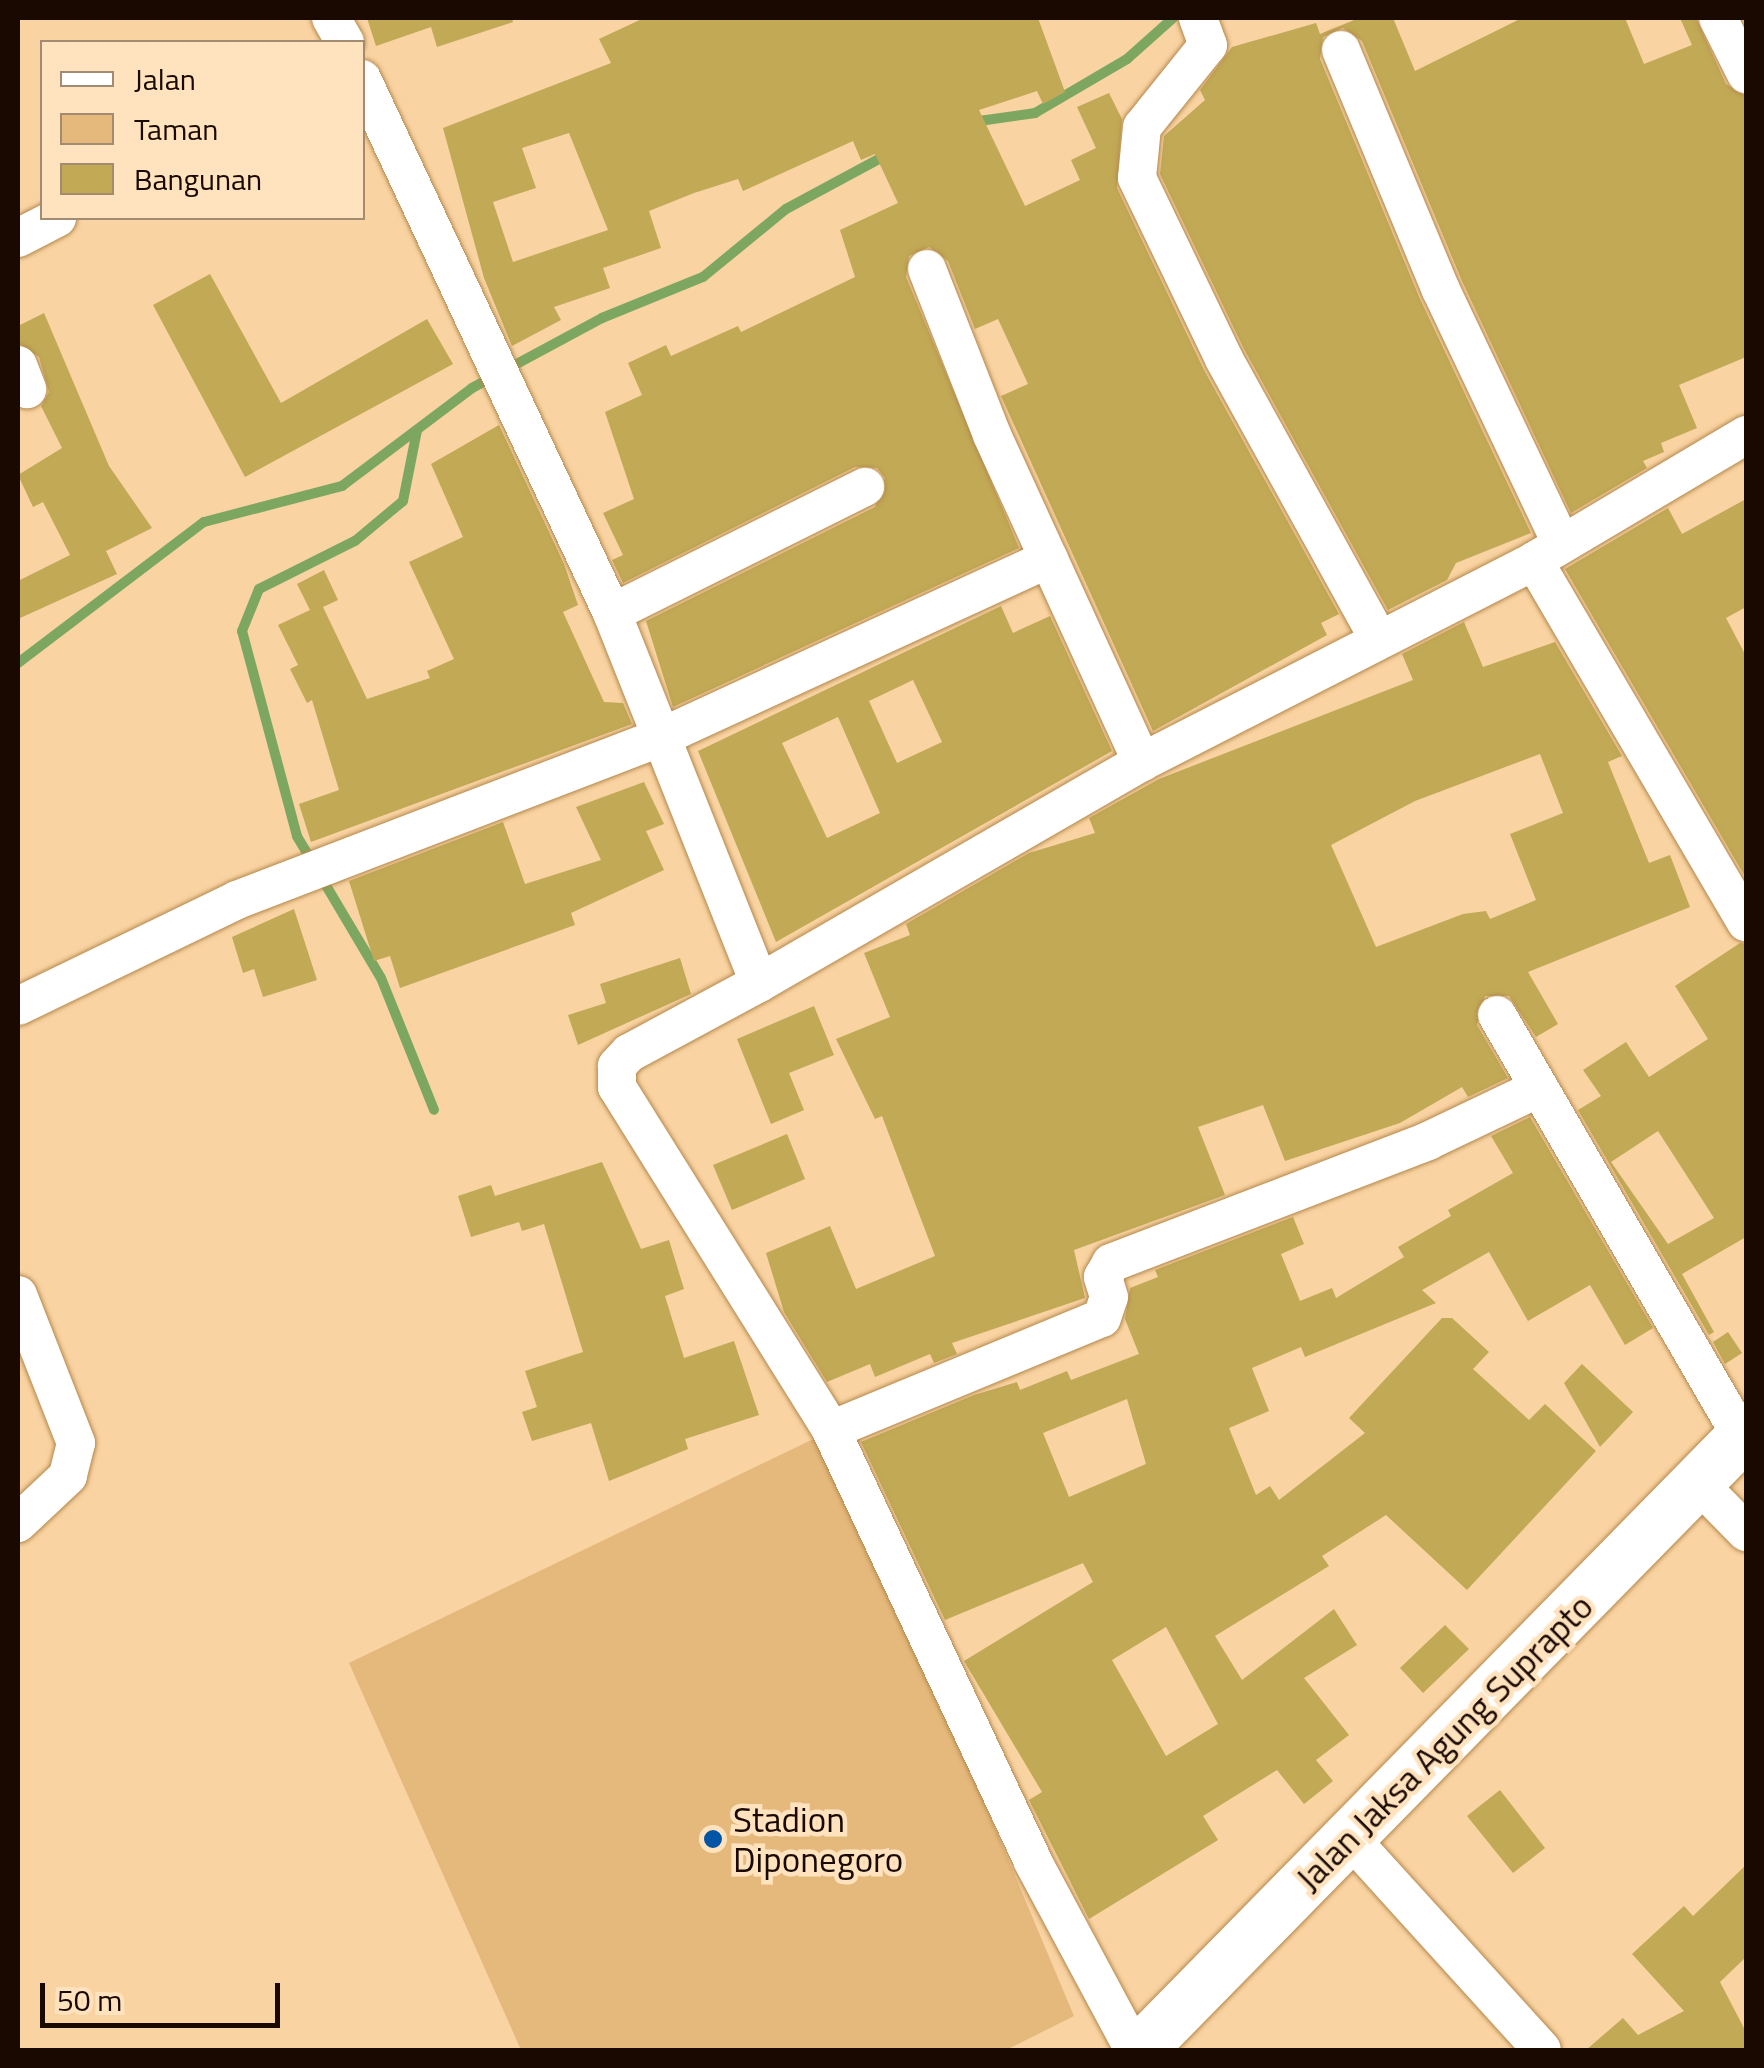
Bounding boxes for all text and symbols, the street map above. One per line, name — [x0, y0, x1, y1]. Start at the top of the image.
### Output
legend — [40, 40, 365, 220]
text: Jalan — [134, 56, 196, 102]
text: Taman — [134, 106, 218, 152]
text: Bangunan — [134, 156, 262, 202]
street label: Jalan Jaksa Agung Suprapto — [1287, 1585, 1601, 1899]
place label: Stadion Diponegoro — [733, 1798, 903, 1880]
marker: Stadion Diponegoro — [702, 1828, 724, 1850]
scale bar — [45, 1963, 285, 2025]
text: 50 m — [57, 1977, 122, 2023]

